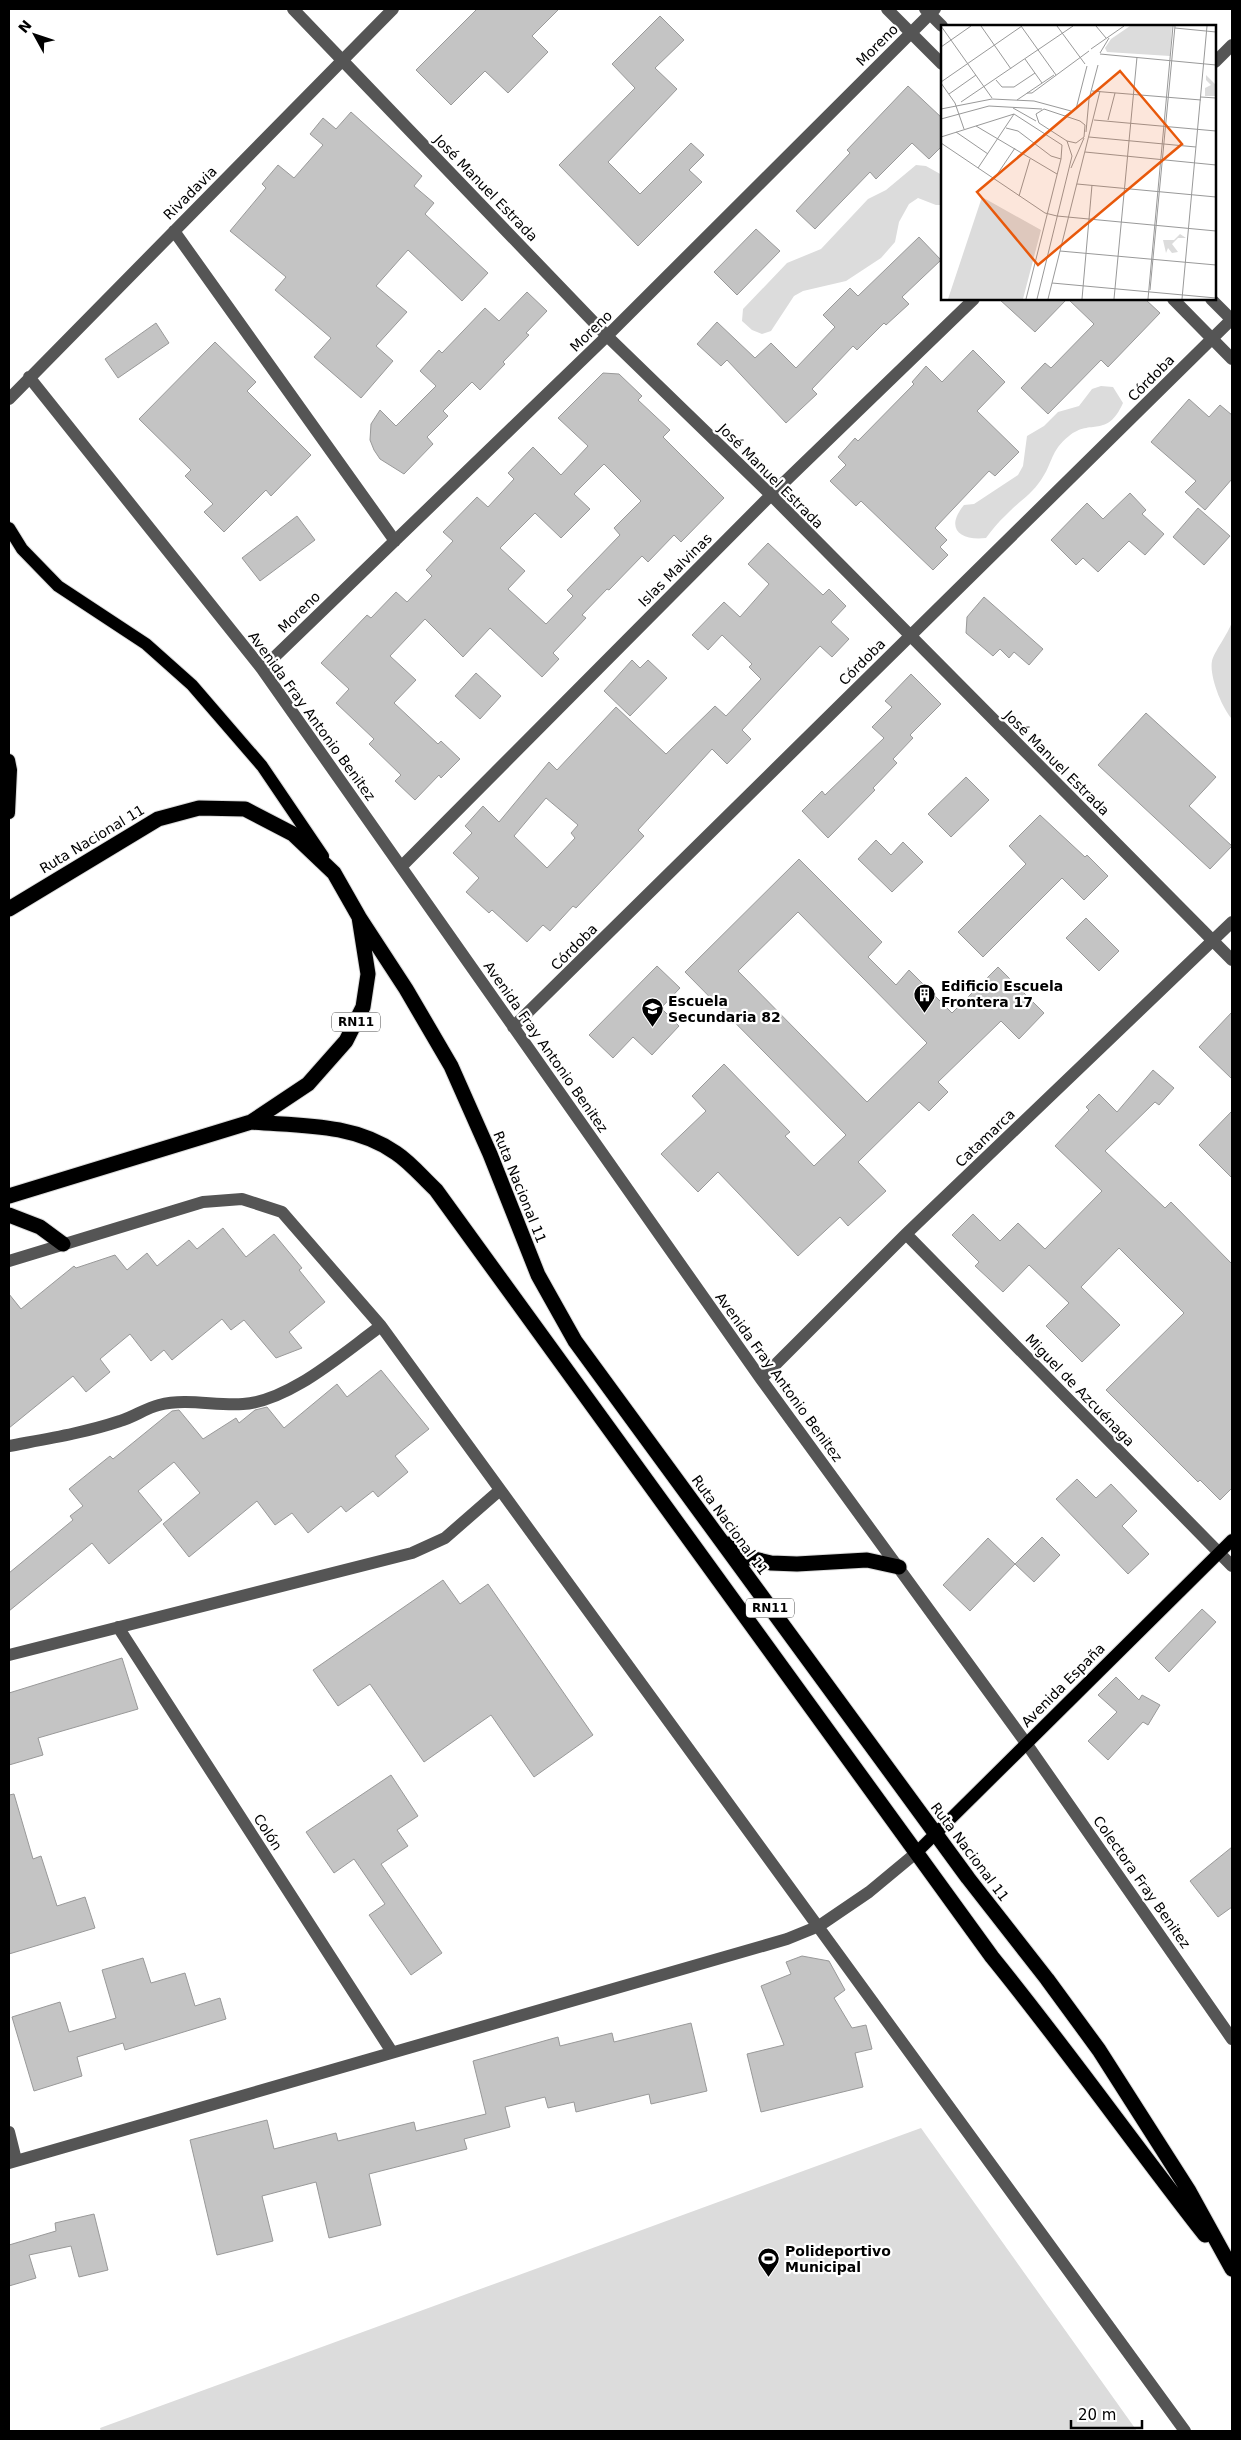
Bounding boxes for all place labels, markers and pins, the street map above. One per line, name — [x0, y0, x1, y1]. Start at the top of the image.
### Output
place label: Edificio Escuela Frontera 17 — [941, 978, 1063, 1010]
building icon: Edificio Escuela Frontera 17 — [913, 982, 937, 1013]
place label: Escuela Secundaria 82 — [668, 993, 781, 1025]
school or university icon: Escuela Secundaria 82 — [640, 997, 664, 1028]
place label: Polideportivo Municipal — [785, 2243, 891, 2275]
sports icon: Polideportivo Municipal — [757, 2247, 781, 2278]

